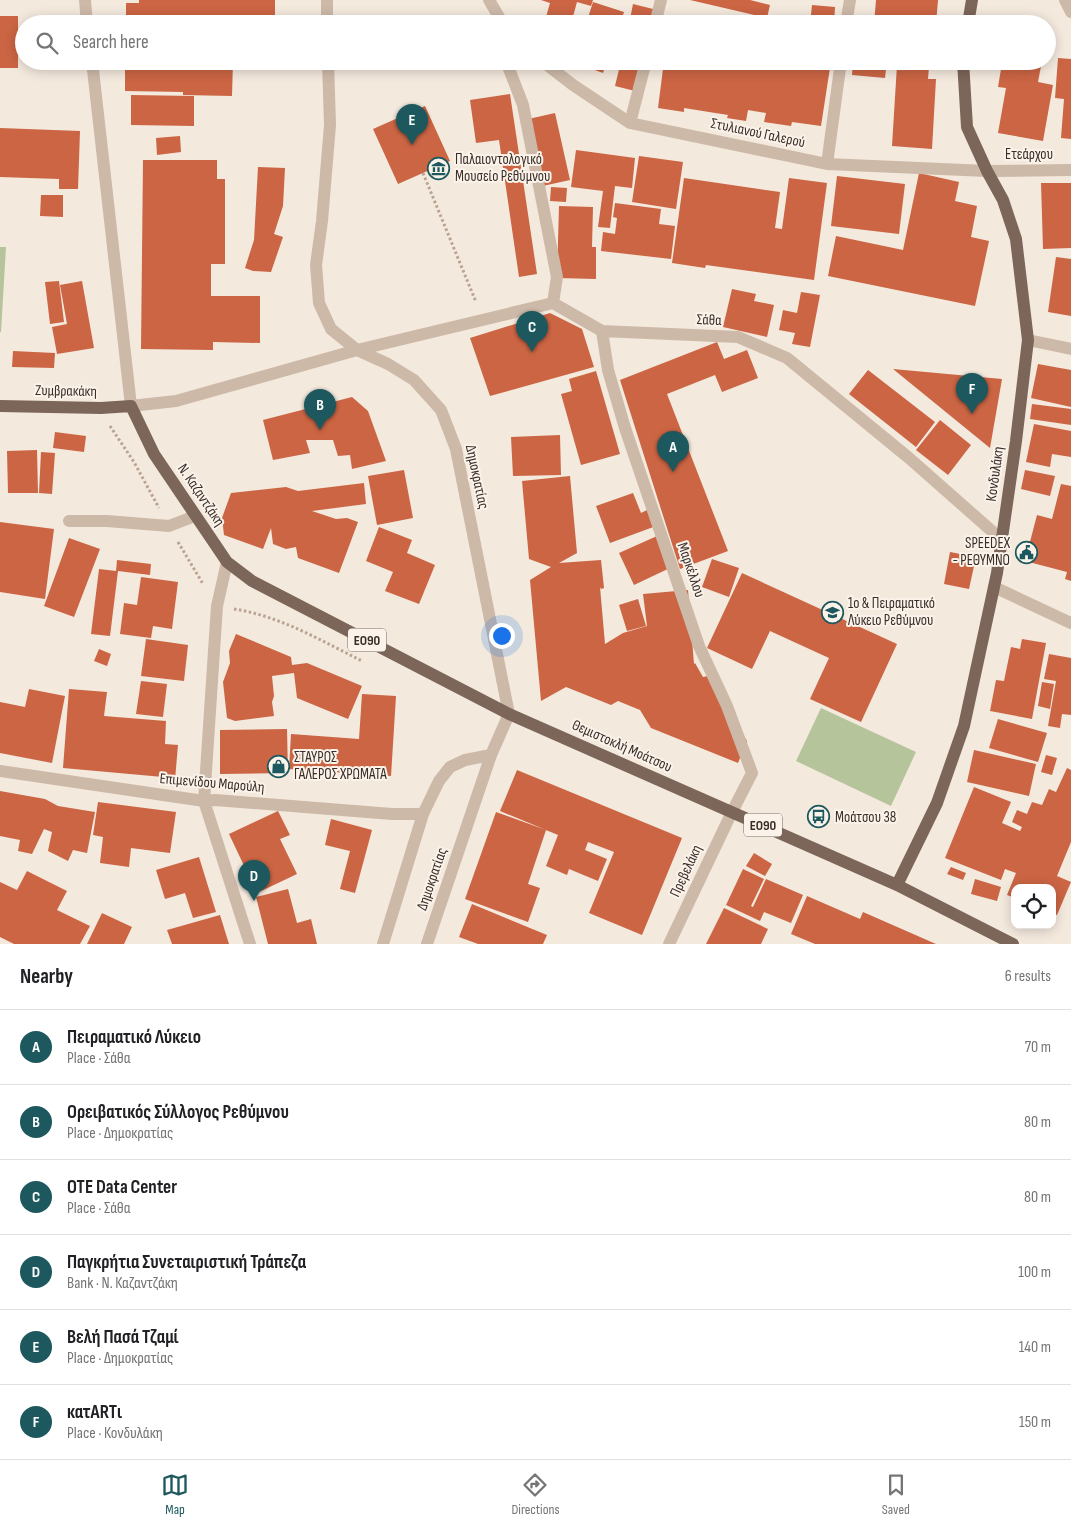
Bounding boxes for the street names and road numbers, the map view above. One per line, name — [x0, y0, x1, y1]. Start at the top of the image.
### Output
street label: Στυλιανού Γαλερού — [709, 114, 807, 152]
street label: Ετεάρχου — [1005, 145, 1053, 164]
street label: Σάθα — [696, 310, 722, 330]
street label: Ζυμβρακάκη — [35, 381, 97, 401]
street label: Δημοκρατίας — [461, 443, 493, 511]
street label: Κονδυλάκη — [982, 445, 1008, 503]
street label: Ν. Καζαντζάκη — [173, 460, 229, 530]
street label: Μαρκέλλου — [673, 540, 709, 600]
road number: ΕΟ90 — [348, 628, 386, 652]
street label: Θεμιστοκλή Μοάτσου — [569, 715, 675, 777]
street label: Επιμενίδου Μαρούλη — [159, 769, 265, 797]
road number: ΕΟ90 — [744, 814, 782, 836]
street label: Πρεβελάκη — [666, 842, 706, 900]
street label: Δημοκρατίας — [412, 845, 452, 913]

